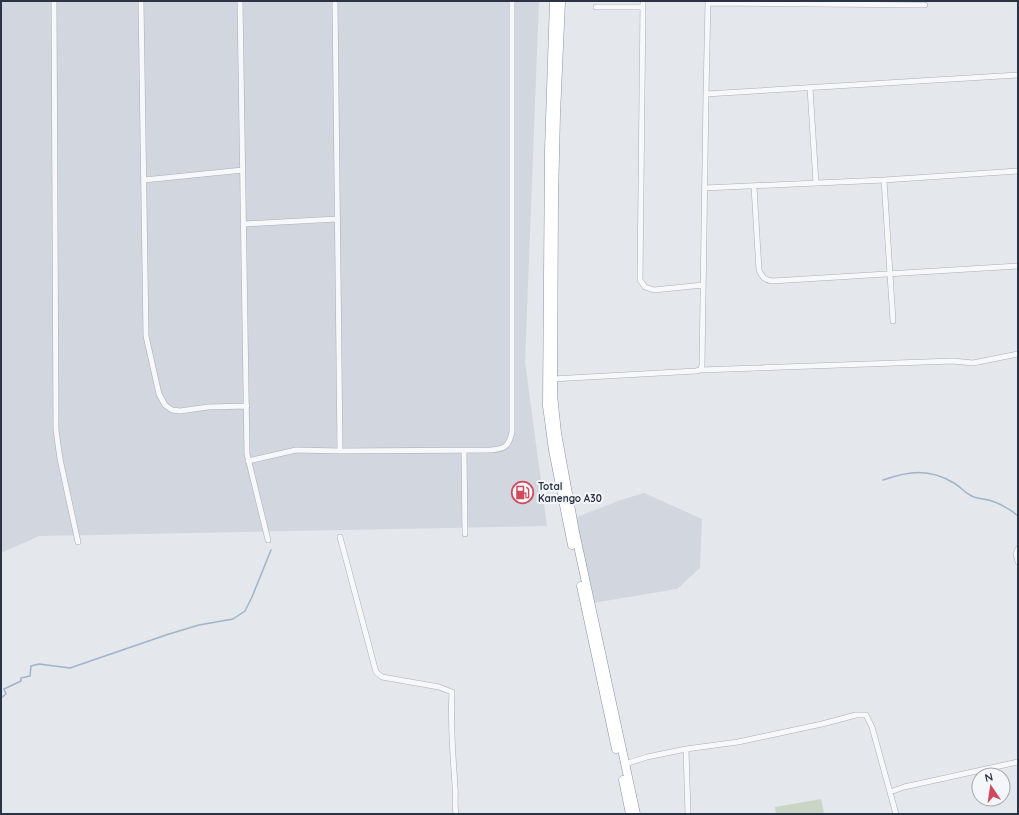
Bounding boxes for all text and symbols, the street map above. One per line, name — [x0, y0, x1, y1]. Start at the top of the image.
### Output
fuel station icon: Total Kanengo A30 — [509, 479, 535, 505]
place label: Total Kanengo A30 — [538, 480, 602, 505]
north arrow — [971, 767, 1011, 807]
text: N — [983, 770, 994, 785]

